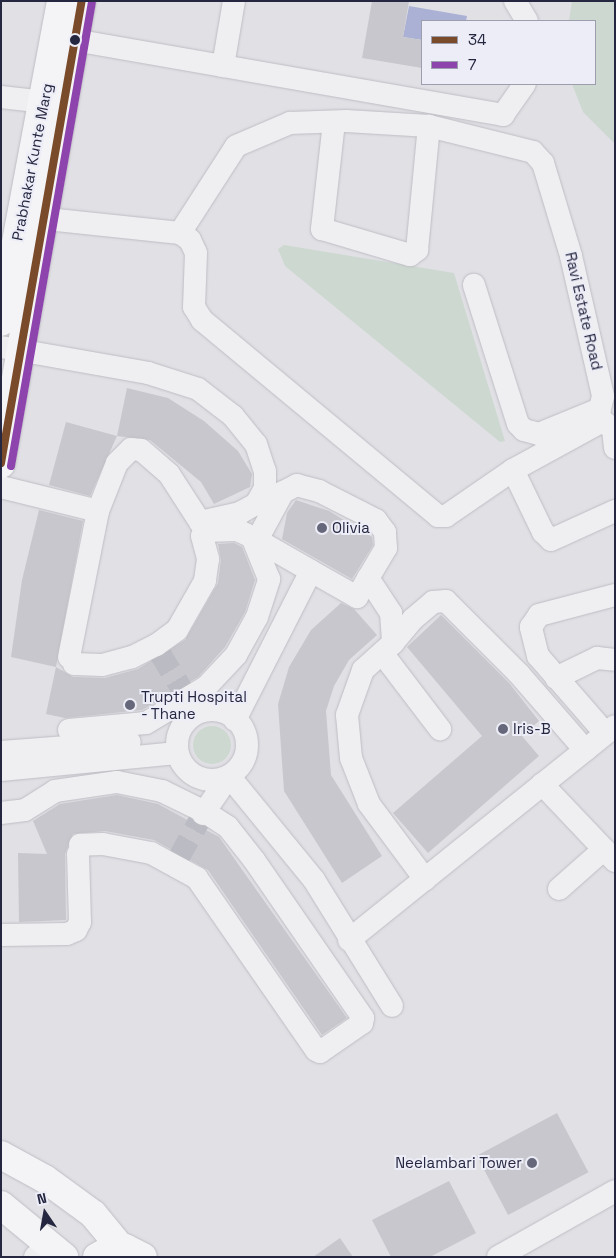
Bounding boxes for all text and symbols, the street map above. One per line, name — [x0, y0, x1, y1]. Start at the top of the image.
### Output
legend — [421, 20, 596, 85]
text: 34 — [468, 30, 486, 49]
unlabelled marker — [70, 35, 80, 45]
text: 7 — [468, 55, 476, 74]
street label: Prabhakar Kunte Marg — [8, 82, 56, 242]
street label: Ravi Estate Road — [562, 250, 606, 372]
place label: Olivia — [332, 519, 370, 537]
marker: Olivia — [316, 522, 328, 534]
place label: Trupti Hospital - Thane — [141, 687, 247, 722]
marker: Trupti Hospital - Thane — [123, 698, 137, 712]
place label: Iris-B — [513, 720, 551, 738]
marker: Iris-B — [497, 723, 509, 735]
place label: Neelambari Tower — [395, 1154, 522, 1172]
marker: Neelambari Tower — [526, 1157, 538, 1169]
north arrow — [20, 1188, 70, 1238]
text: N — [35, 1189, 48, 1208]

